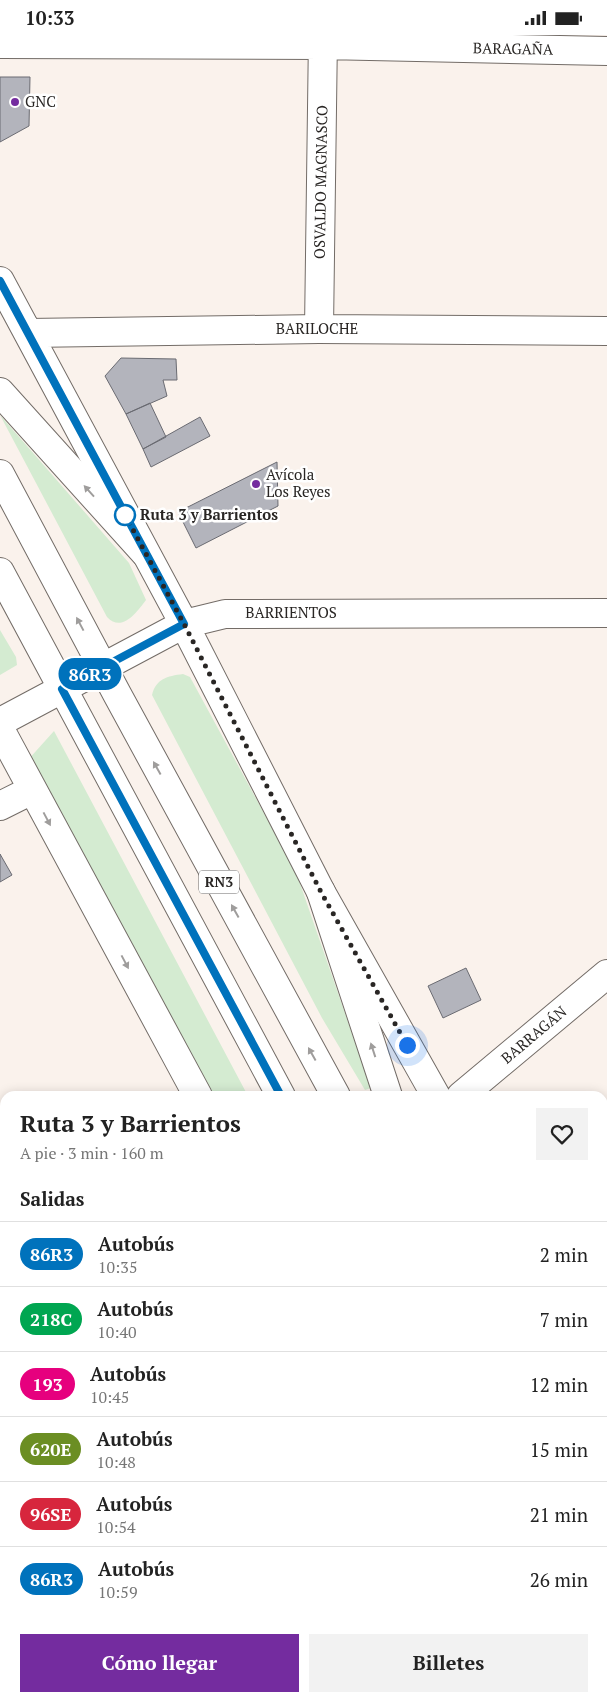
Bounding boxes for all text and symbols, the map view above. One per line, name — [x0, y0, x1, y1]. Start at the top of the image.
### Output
text: 10:33 — [25, 5, 74, 30]
street label: BARAGAÑA — [473, 37, 554, 59]
place label: GNC — [25, 91, 56, 111]
marker: GNC — [9, 96, 21, 108]
street label: OSVALDO MAGNASCO — [309, 105, 331, 259]
street label: BARILOCHE — [276, 318, 358, 338]
place label: Avícola Los Reyes — [266, 464, 331, 501]
marker: Avícola Los Reyes — [250, 478, 262, 490]
one-way arrow — [83, 485, 95, 497]
marker: Ruta 3 y Barrientos — [114, 504, 136, 526]
place label: Ruta 3 y Barrientos — [140, 504, 278, 524]
street label: BARRIENTOS — [245, 602, 337, 622]
one-way arrow — [76, 617, 84, 631]
line badge: 86R3 — [55, 658, 125, 690]
text: 86R3 — [68, 662, 112, 686]
one-way arrow — [153, 761, 161, 775]
one-way arrow — [43, 812, 52, 825]
road number: RN3 — [199, 871, 239, 894]
one-way arrow — [231, 904, 239, 918]
one-way arrow — [121, 954, 129, 969]
street label: BARRAGÁN — [496, 1001, 570, 1067]
your location — [395, 1033, 420, 1058]
one-way arrow — [369, 1042, 377, 1057]
one-way arrow — [308, 1047, 317, 1060]
text: Ruta 3 y Barrientos — [20, 1107, 241, 1139]
button: heart — [536, 1108, 588, 1160]
text: A pie · 3 min · 160 m — [20, 1142, 164, 1164]
text: Salidas — [20, 1186, 84, 1211]
text: Autobús — [98, 1231, 174, 1256]
text: 86R3 — [30, 1242, 73, 1266]
text: 2 min — [540, 1242, 588, 1267]
text: 10:35 — [98, 1256, 137, 1278]
text: Autobús — [97, 1296, 173, 1321]
text: 218C — [30, 1307, 72, 1331]
text: 7 min — [540, 1307, 588, 1332]
text: 10:40 — [97, 1321, 137, 1343]
text: Autobús — [90, 1361, 166, 1386]
text: 193 — [32, 1372, 63, 1396]
text: 12 min — [530, 1372, 588, 1397]
text: 10:45 — [90, 1386, 129, 1408]
text: Autobús — [96, 1426, 173, 1451]
text: 620E — [30, 1437, 71, 1461]
text: 15 min — [530, 1437, 588, 1462]
text: 10:48 — [96, 1451, 136, 1473]
text: Autobús — [96, 1491, 172, 1516]
text: 96SE — [30, 1502, 71, 1526]
text: 21 min — [530, 1502, 588, 1527]
text: 10:54 — [96, 1516, 136, 1538]
text: Autobús — [98, 1556, 174, 1581]
text: 86R3 — [30, 1567, 73, 1591]
text: 26 min — [530, 1567, 588, 1592]
text: 10:59 — [98, 1581, 137, 1603]
button: Cómo llegar — [20, 1634, 299, 1692]
button: Billetes — [309, 1634, 588, 1692]

